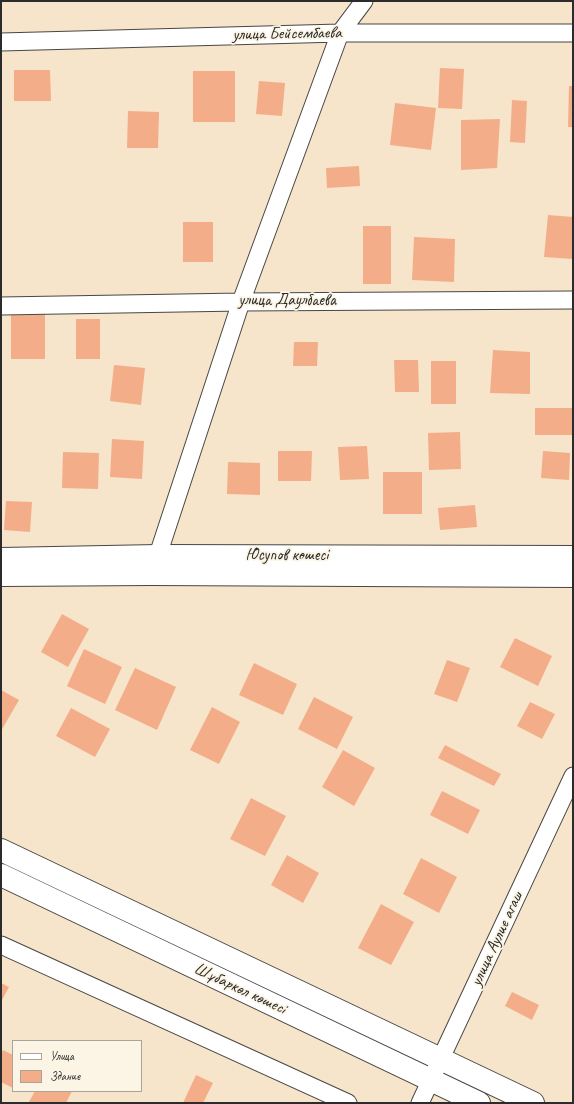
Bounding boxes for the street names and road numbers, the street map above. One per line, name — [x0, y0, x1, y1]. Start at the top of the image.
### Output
street label: улица Бейсембаева — [232, 23, 342, 45]
street label: улица Даулбаева — [238, 291, 336, 311]
street label: Юсупов көшесі — [246, 546, 328, 566]
street label: улица Аулие агаш — [466, 888, 528, 990]
street label: Шұбаркөл көшесі — [191, 959, 289, 1019]

